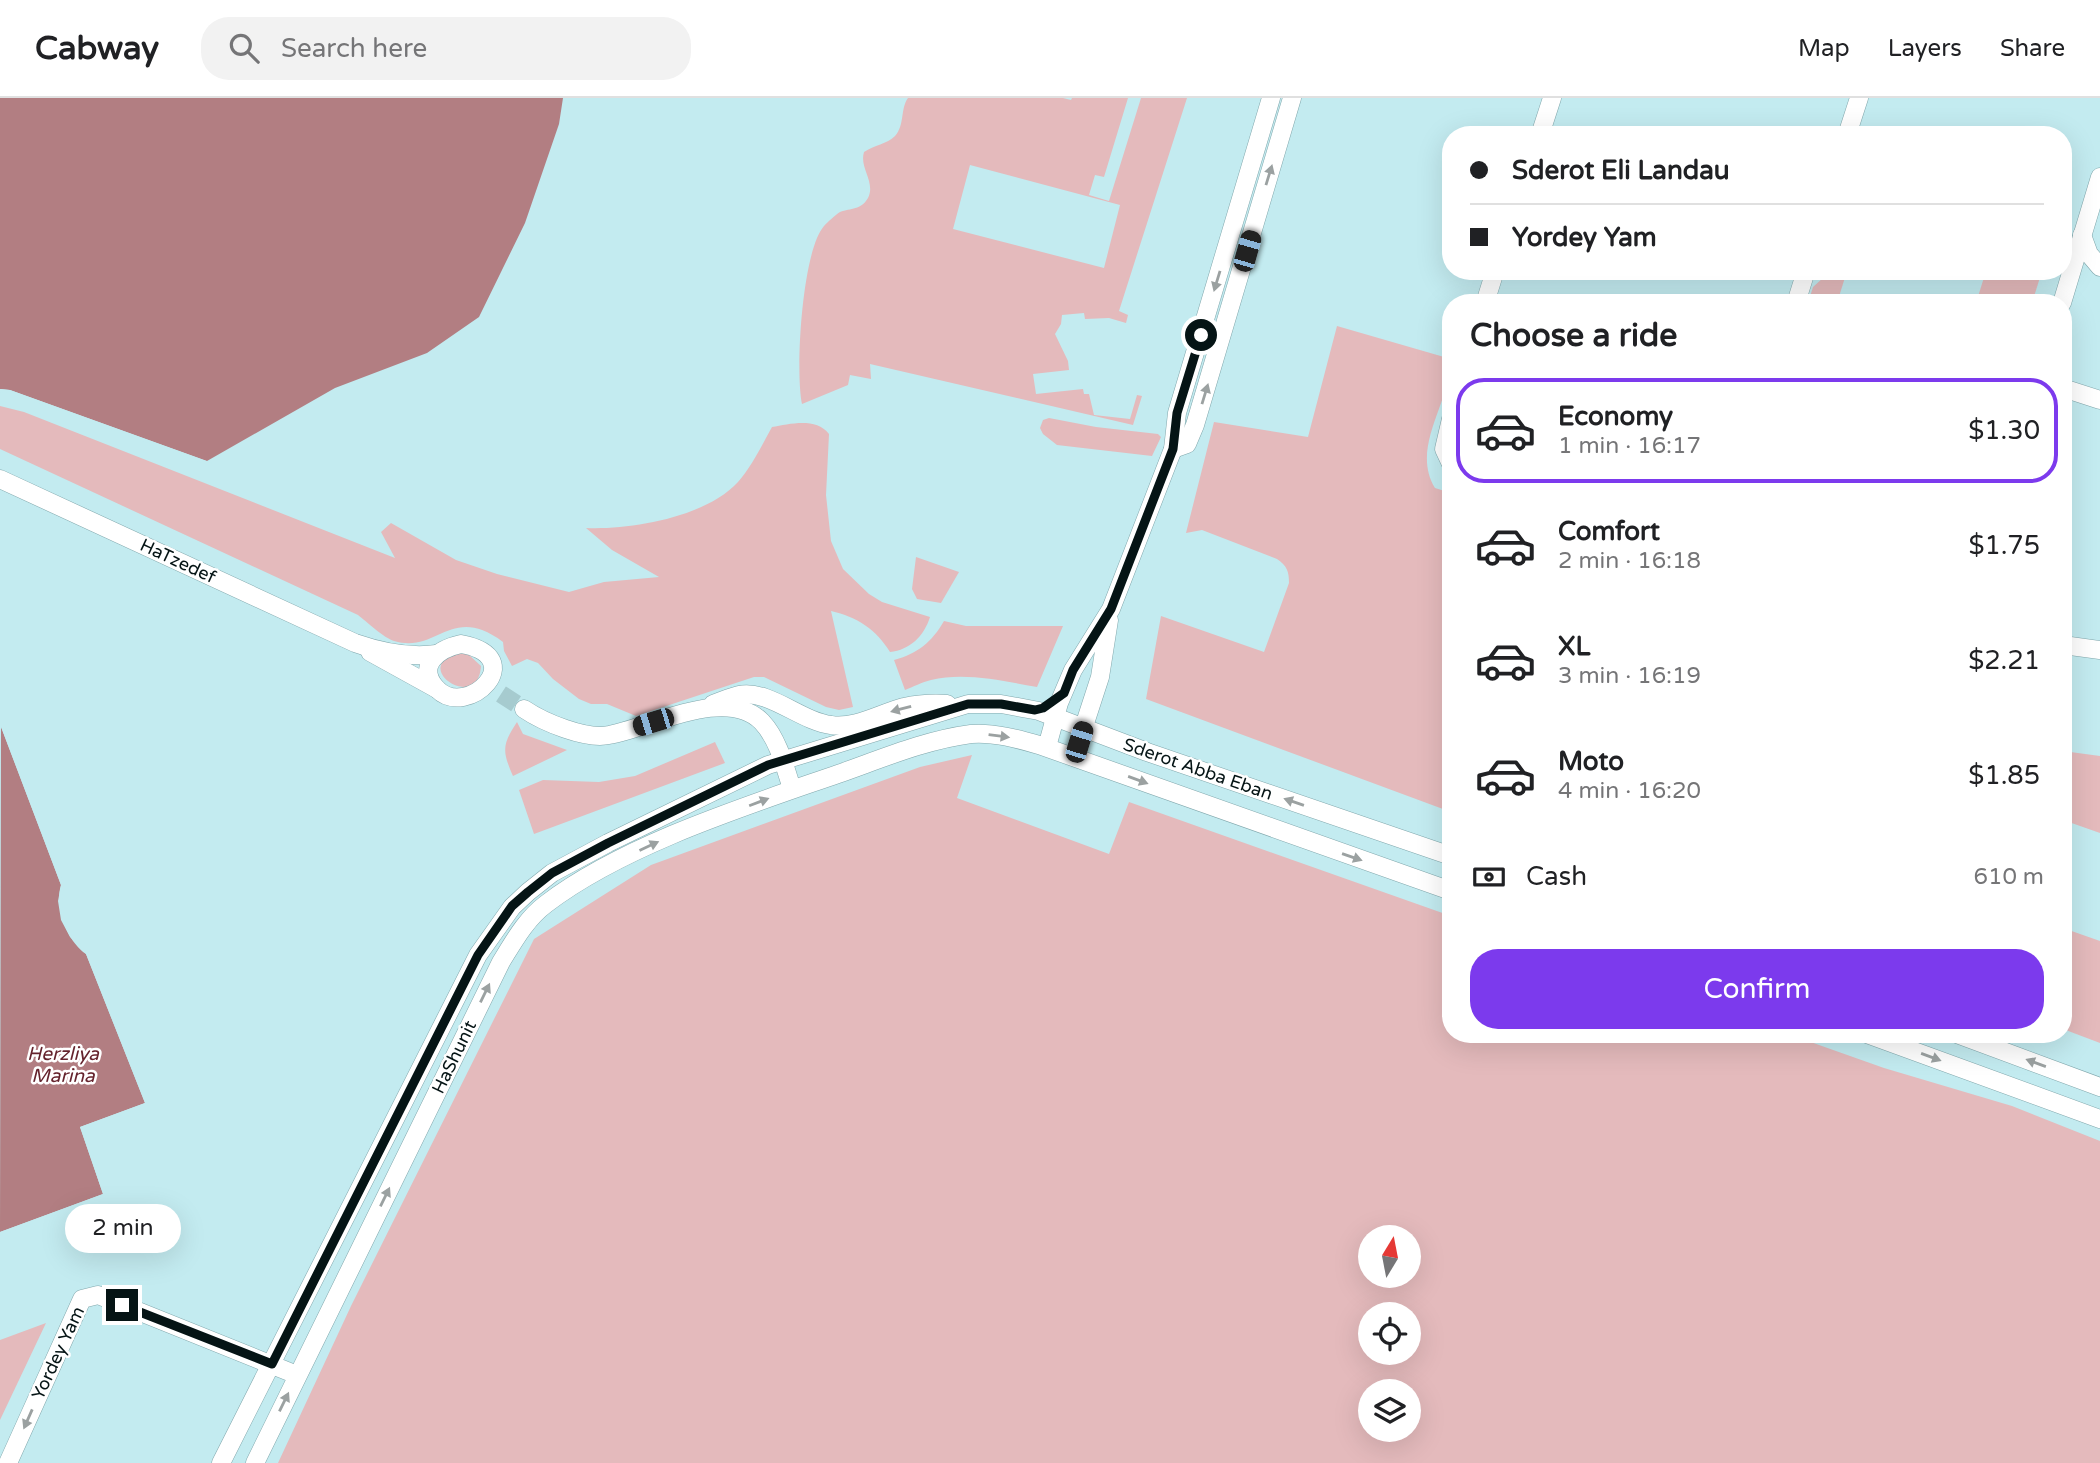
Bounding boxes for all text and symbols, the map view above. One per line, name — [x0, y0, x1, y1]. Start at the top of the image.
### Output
search box — [201, 17, 691, 80]
text: Cabway — [35, 29, 159, 68]
icon: search — [225, 29, 263, 67]
text: Search here — [281, 33, 427, 64]
text: Map — [1798, 34, 1850, 63]
text: Layers — [1888, 34, 1962, 63]
text: Share — [2000, 34, 2065, 63]
text: Sderot Eli Landau — [1512, 155, 1730, 186]
one-way arrow — [1264, 165, 1274, 186]
text: Yordey Yam — [1512, 222, 1657, 253]
car — [1232, 228, 1263, 274]
one-way arrow — [1211, 270, 1221, 291]
text: Choose a ride — [1470, 317, 1677, 355]
route start — [1185, 319, 1217, 351]
one-way arrow — [1200, 383, 1210, 404]
icon: car — [1474, 399, 1537, 462]
text: Economy — [1558, 401, 1673, 432]
text: $1.30 — [1968, 415, 2040, 446]
text: 1 min · 16:17 — [1558, 432, 1701, 460]
icon: car — [1474, 514, 1537, 577]
text: Comfort — [1558, 516, 1660, 547]
text: $1.75 — [1968, 530, 2040, 561]
street label: HaTzedef — [137, 534, 220, 588]
text: 2 min · 16:18 — [1558, 547, 1701, 575]
icon: car — [1474, 629, 1537, 692]
text: XL — [1558, 631, 1590, 662]
text: $2.21 — [1968, 645, 2040, 676]
text: 3 min · 16:19 — [1558, 662, 1701, 690]
one-way arrow — [890, 704, 912, 715]
car — [630, 706, 677, 738]
car — [1063, 719, 1096, 765]
one-way arrow — [988, 731, 1010, 742]
street label: Sderot Abba Eban — [1120, 733, 1276, 805]
icon: car — [1474, 744, 1537, 807]
text: Moto — [1558, 746, 1624, 777]
text: $1.85 — [1968, 760, 2040, 791]
one-way arrow — [1128, 775, 1149, 786]
text: 4 min · 16:20 — [1558, 777, 1701, 805]
one-way arrow — [1283, 796, 1304, 807]
one-way arrow — [748, 797, 769, 808]
one-way arrow — [639, 840, 659, 852]
one-way arrow — [1342, 852, 1363, 863]
icon: cash — [1470, 858, 1508, 896]
text: Cash — [1526, 861, 1587, 892]
text: 610 m — [1974, 863, 2044, 891]
button: Confirm — [1470, 949, 2044, 1029]
one-way arrow — [480, 983, 491, 1003]
street label: HaShunit — [427, 1017, 481, 1097]
water label: Herzliya Marina — [27, 1043, 100, 1087]
one-way arrow — [1921, 1052, 1942, 1063]
one-way arrow — [2026, 1057, 2047, 1068]
one-way arrow — [379, 1187, 390, 1207]
callout: 2 min — [64, 1204, 180, 1252]
text: 2 min — [92, 1214, 154, 1242]
north arrow — [1358, 1225, 1421, 1288]
map controls — [1358, 1225, 1421, 1442]
route end — [106, 1289, 138, 1321]
button: locate — [1358, 1302, 1421, 1365]
street label: Yordey Yam — [27, 1303, 89, 1403]
button: layers — [1358, 1379, 1421, 1442]
one-way arrow — [279, 1392, 290, 1412]
one-way arrow — [22, 1409, 34, 1429]

